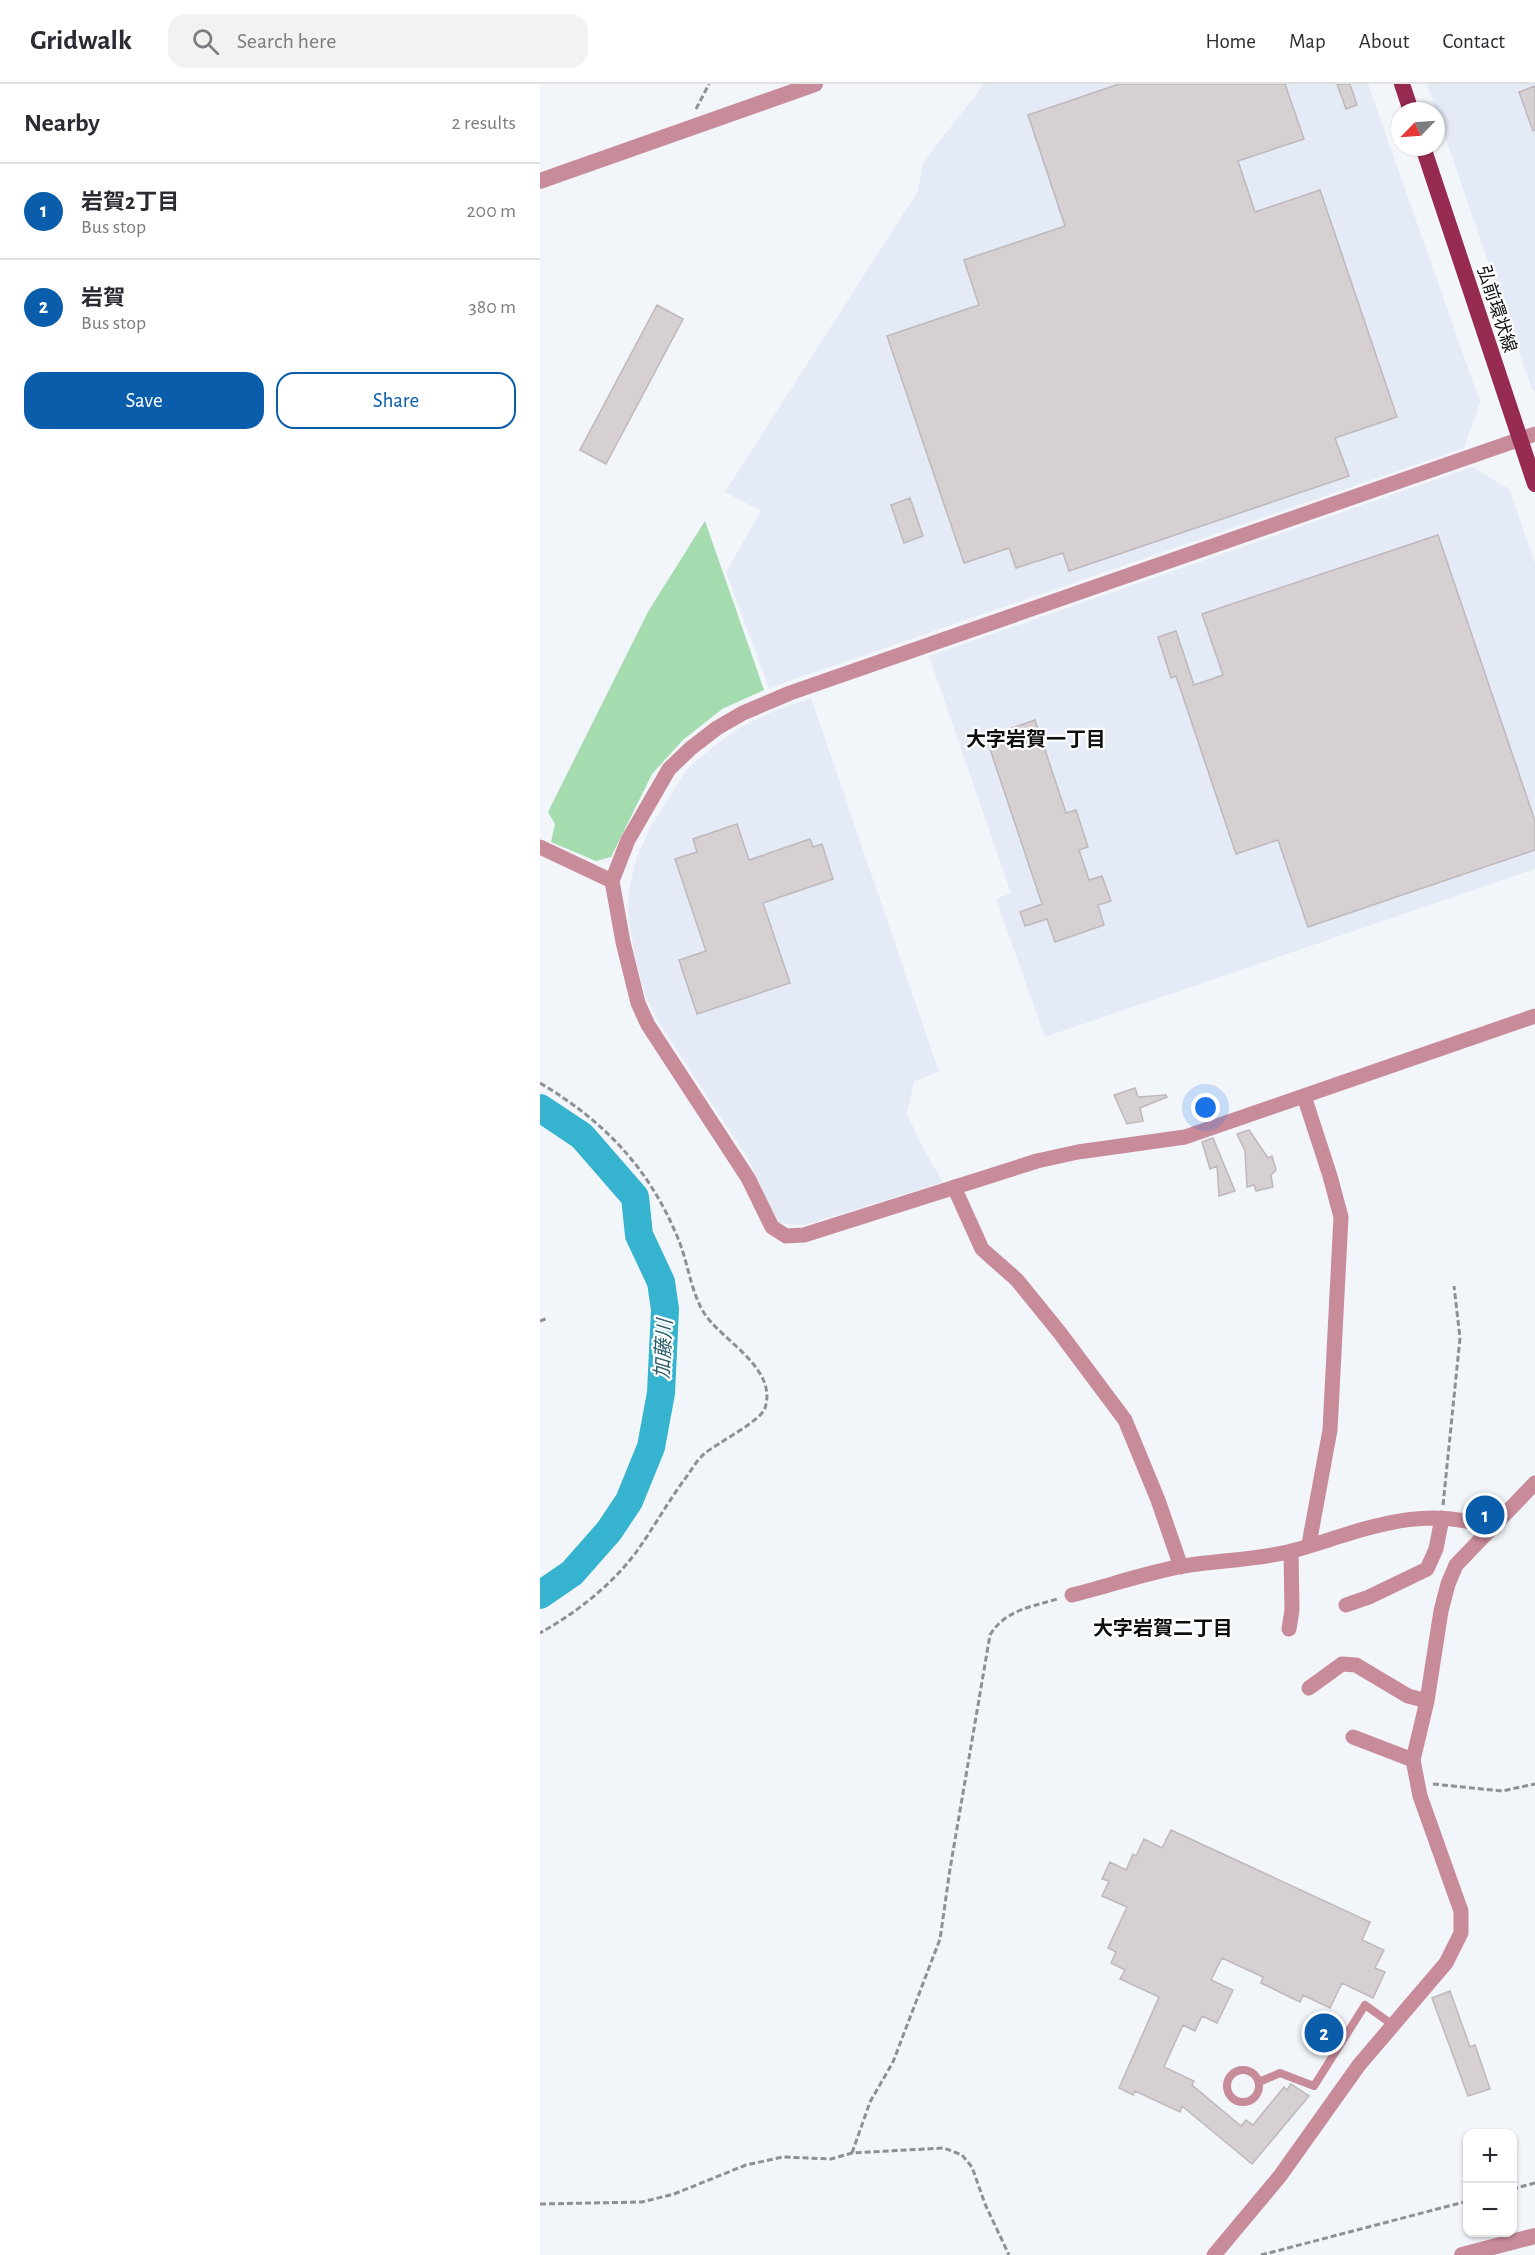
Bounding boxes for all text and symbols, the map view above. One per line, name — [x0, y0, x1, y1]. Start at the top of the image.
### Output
search box — [168, 14, 588, 68]
icon: search — [189, 25, 222, 58]
text: Gridwalk — [30, 27, 132, 55]
text: Search here — [237, 30, 336, 52]
text: Home — [1205, 31, 1256, 52]
text: Map — [1289, 31, 1326, 52]
text: About — [1359, 31, 1409, 52]
text: Contact — [1442, 31, 1505, 52]
north arrow — [1391, 102, 1445, 156]
text: Nearby — [24, 110, 100, 136]
text: 2 results — [452, 113, 516, 133]
text: 岩賀2丁目 — [81, 191, 179, 213]
text: 1 — [40, 201, 47, 221]
text: 200 m — [466, 201, 516, 221]
text: Bus stop — [81, 217, 146, 237]
street label: 弘前環状線 — [1474, 263, 1520, 355]
text: 岩賀 — [81, 287, 125, 309]
text: 2 — [39, 297, 48, 317]
text: 380 m — [468, 297, 516, 317]
text: Bus stop — [81, 313, 146, 333]
button: Save — [24, 372, 264, 429]
button: Share — [276, 372, 516, 429]
district label: 大字岩賀一丁目 — [966, 729, 1106, 750]
your location — [1191, 1093, 1220, 1122]
water label: 加藤川 — [651, 1317, 676, 1380]
pin: 1 — [1466, 1492, 1504, 1538]
district label: 大字岩賀二丁目 — [1093, 1618, 1233, 1639]
pin: 2 — [1304, 2010, 1344, 2056]
map controls — [1463, 2129, 1517, 2237]
button: + — [1463, 2129, 1517, 2183]
button: − — [1463, 2183, 1517, 2237]

